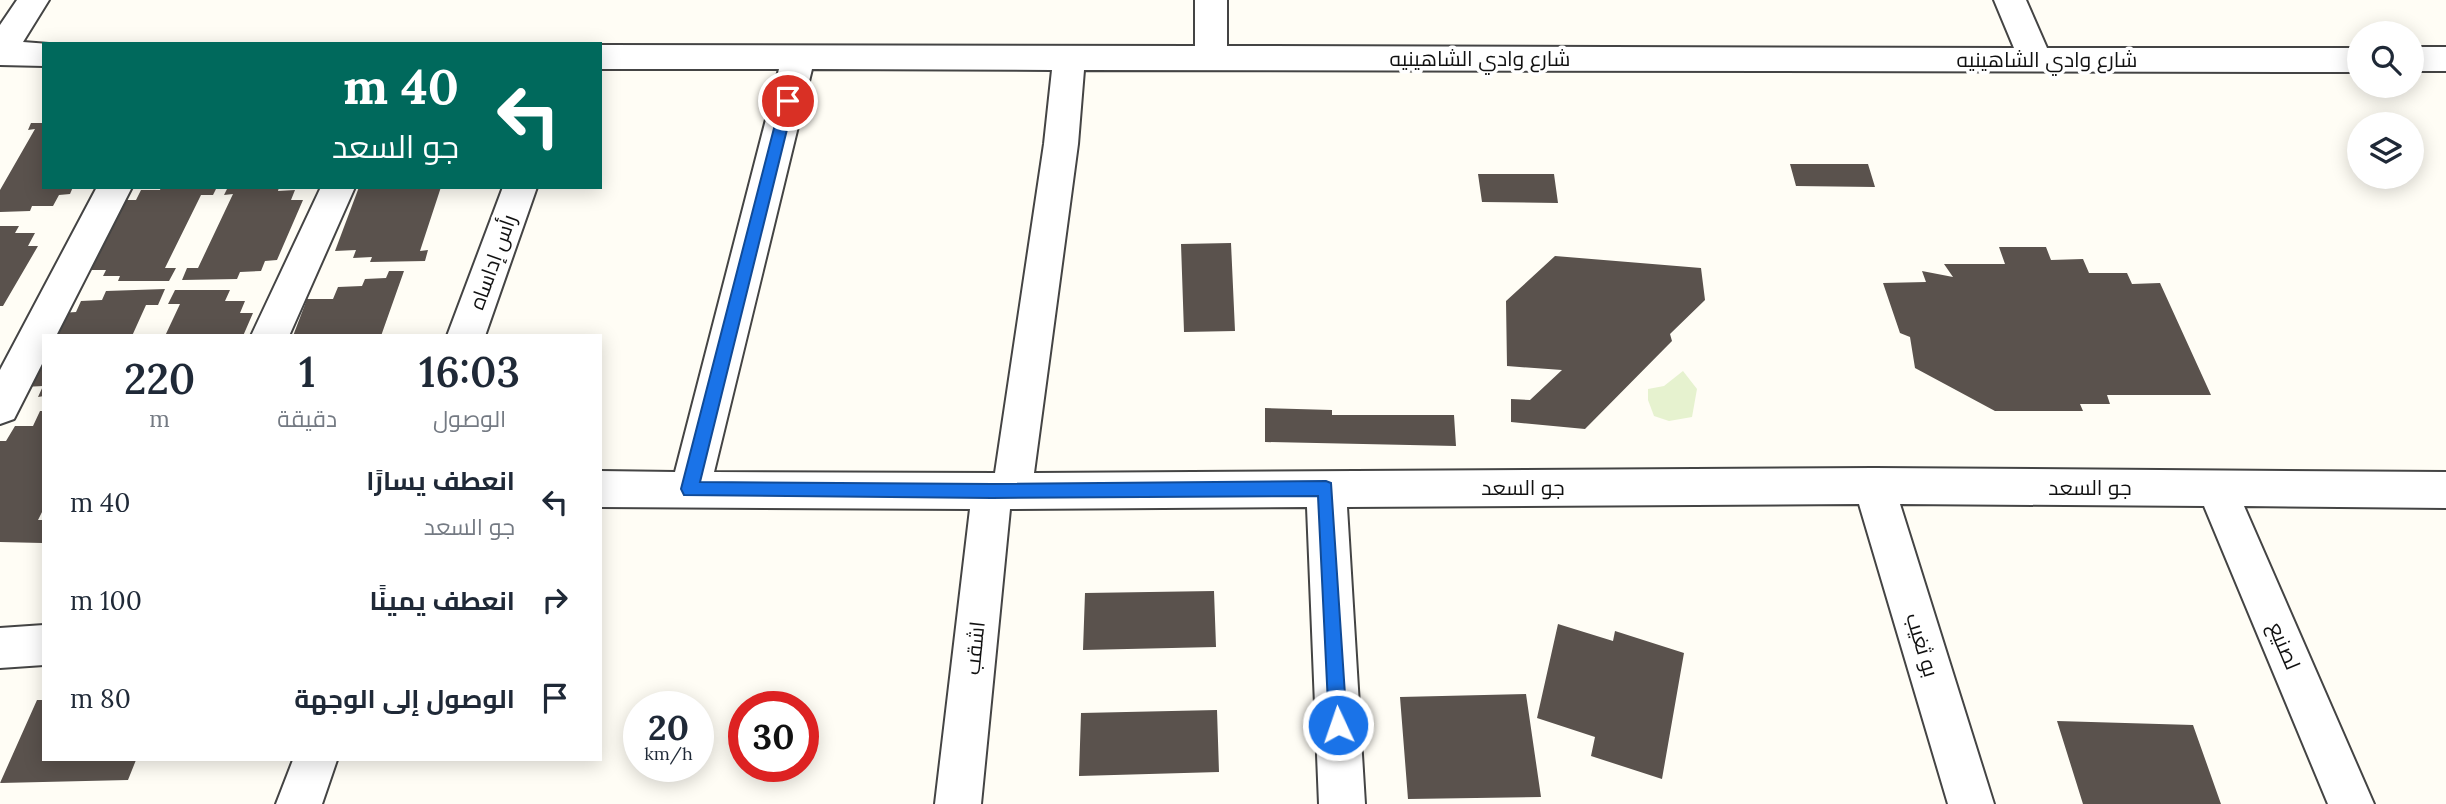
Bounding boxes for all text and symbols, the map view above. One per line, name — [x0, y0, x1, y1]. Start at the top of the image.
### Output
map controls — [2347, 21, 2424, 189]
button: search — [2347, 21, 2424, 98]
street label: شارع وادي الشاهينيه — [1390, 45, 1570, 75]
street label: شارع وادي الشاهينيه — [1957, 46, 2137, 76]
text: 40 m — [343, 55, 459, 117]
icon: left — [483, 70, 574, 161]
pin — [758, 71, 818, 131]
icon: arrive — [769, 82, 807, 120]
button: layers — [2347, 112, 2424, 189]
text: جو السعد — [332, 126, 459, 167]
street label: رأس إداساه — [463, 211, 522, 313]
text: 1 — [299, 345, 315, 399]
text: 16:03 — [419, 345, 520, 399]
text: 220 — [124, 352, 195, 406]
text: m — [149, 404, 170, 433]
text: دقيقة — [277, 404, 337, 433]
text: الوصول — [433, 404, 506, 433]
text: انعطف يسارًا — [366, 464, 515, 497]
street label: جو السعد — [1481, 474, 1565, 501]
street label: جو السعد — [2048, 474, 2132, 501]
icon: left — [536, 483, 574, 521]
text: 40 m — [70, 486, 130, 519]
text: جو السعد — [424, 512, 515, 541]
icon: right — [536, 581, 574, 619]
text: 100 m — [70, 584, 142, 617]
text: انعطف يمينًا — [370, 584, 515, 617]
street label: بو ثغيب — [1900, 610, 1945, 680]
street label: لصنيع — [2261, 618, 2307, 674]
street label: اشقب — [958, 620, 991, 676]
icon: arrive — [536, 679, 574, 717]
text: 80 m — [70, 682, 131, 715]
text: الوصول إلى الوجهة — [294, 682, 515, 715]
position arrow — [1301, 688, 1375, 762]
speed limit sign: 30 — [728, 691, 819, 782]
text: 20 — [648, 705, 689, 750]
text: km/h — [644, 742, 693, 765]

